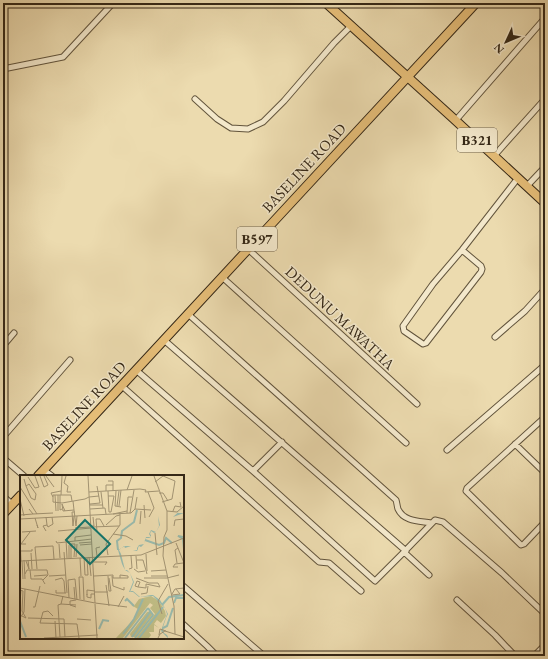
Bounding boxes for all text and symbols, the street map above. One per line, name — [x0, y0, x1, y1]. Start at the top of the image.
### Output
north arrow — [486, 22, 526, 62]
text: N — [491, 41, 507, 57]
street label: BASELINE ROAD — [257, 119, 350, 216]
road number: B321 — [457, 128, 497, 152]
road number: B597 — [237, 227, 277, 251]
street label: DEDUNU MAWATHA — [281, 262, 400, 374]
street label: BASELINE ROAD — [37, 357, 130, 454]
inset map — [20, 475, 184, 639]

